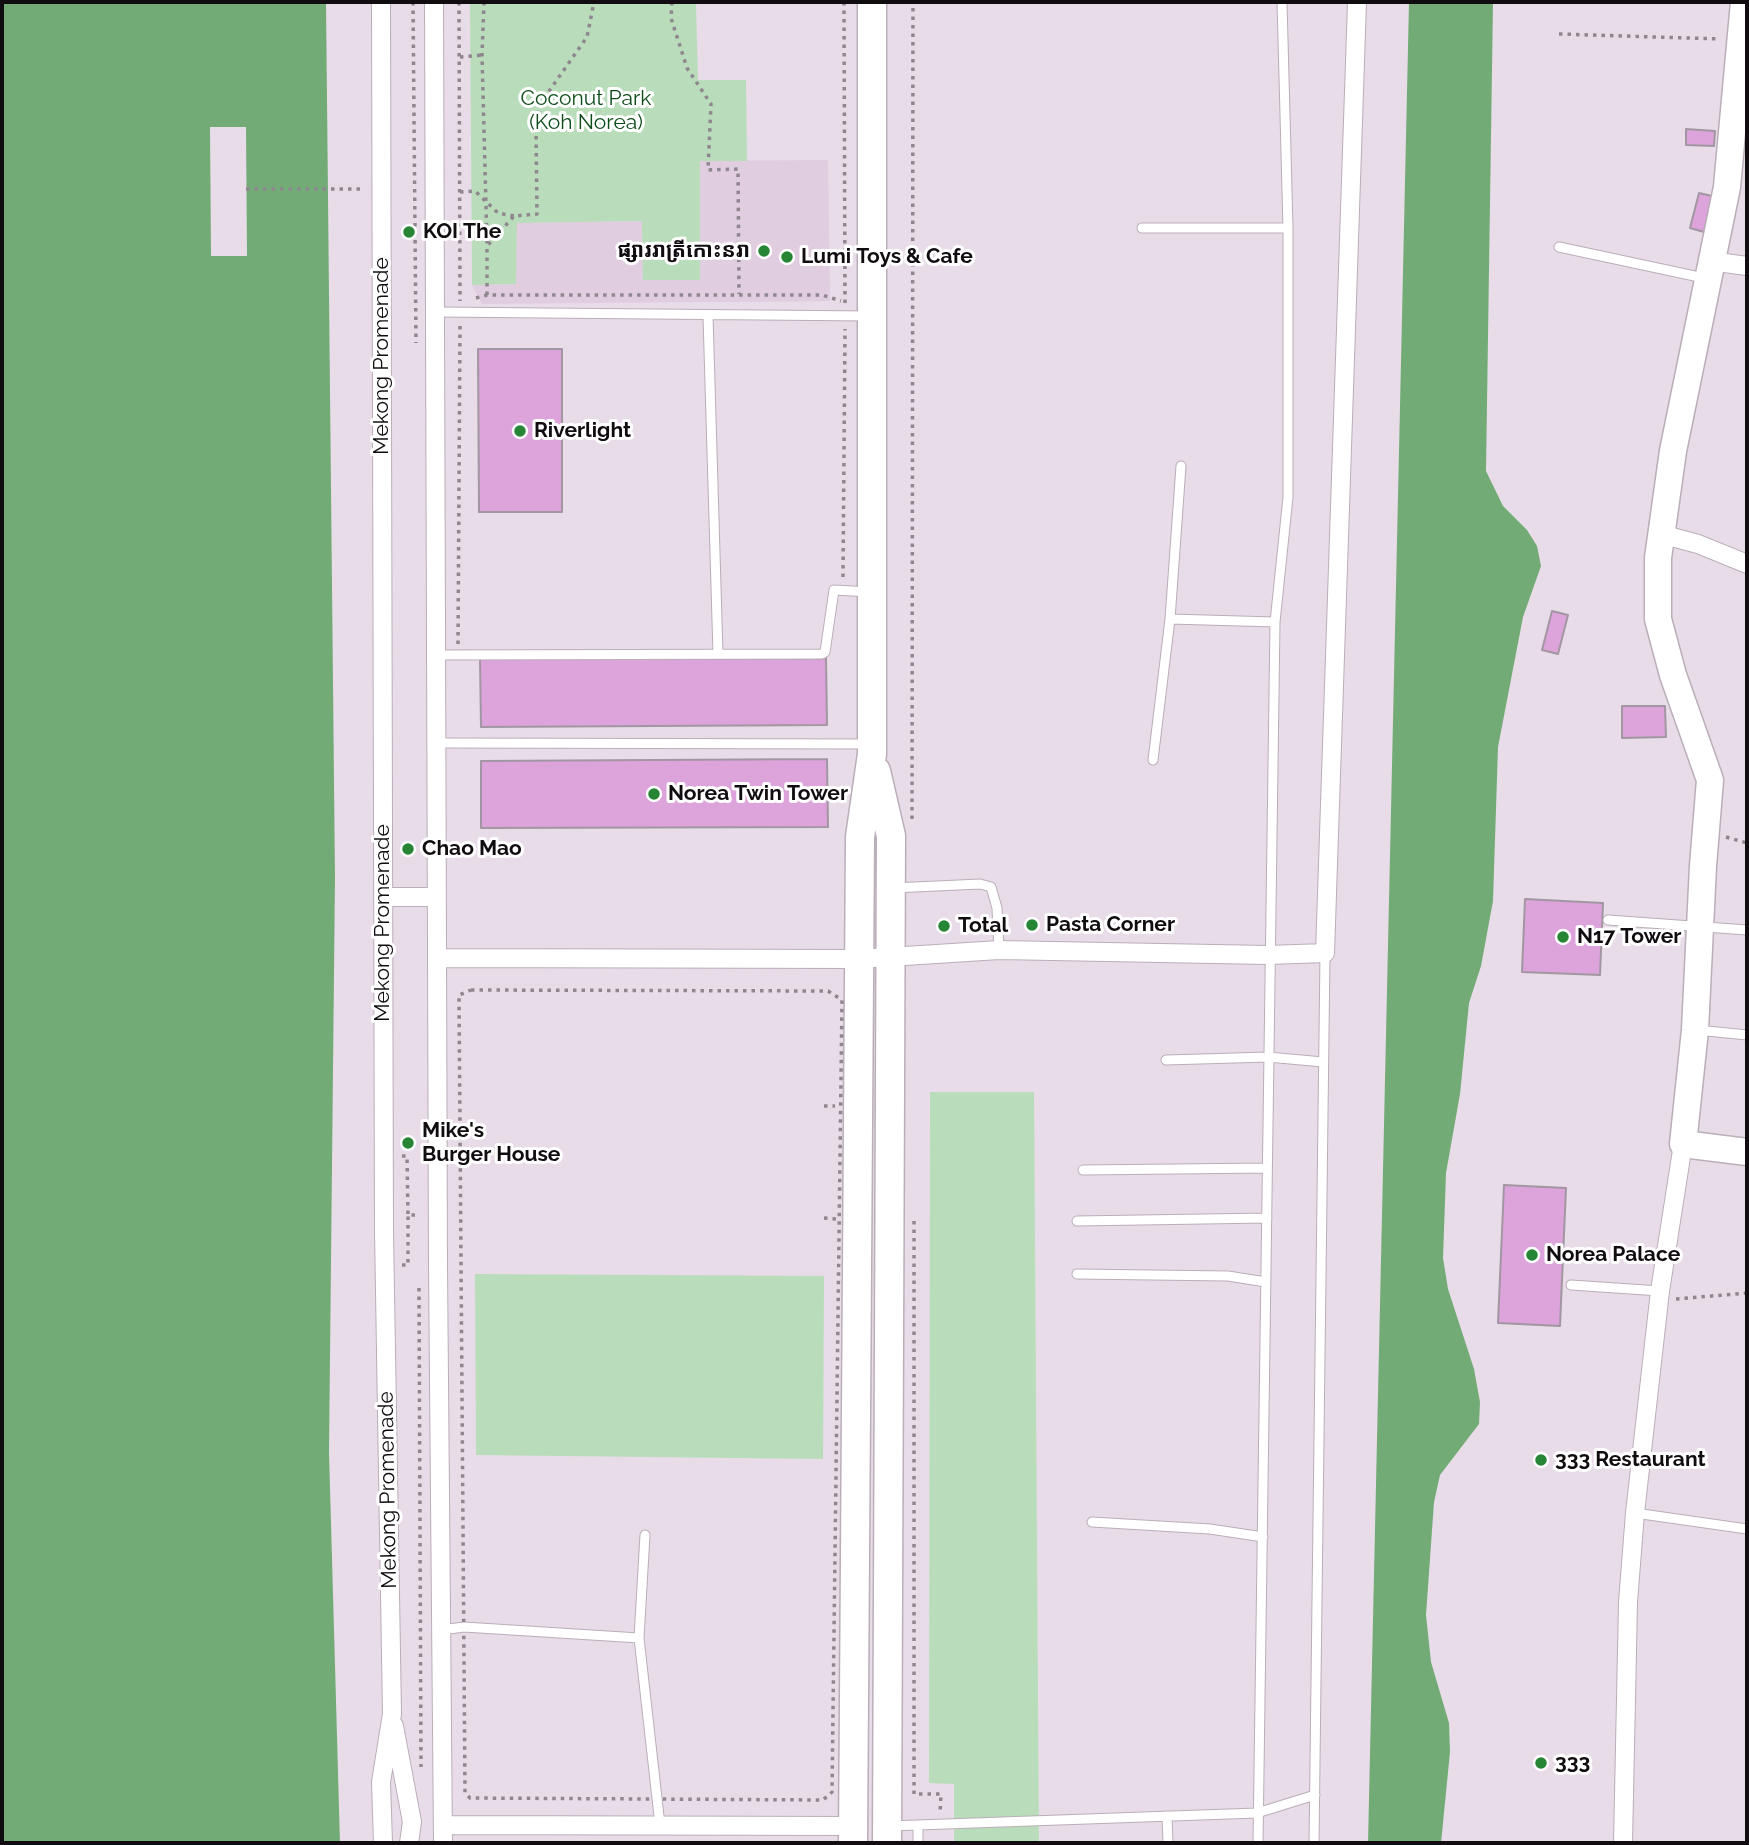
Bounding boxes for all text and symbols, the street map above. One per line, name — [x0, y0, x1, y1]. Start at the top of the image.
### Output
park label: Coconut Park (Koh Norea) — [521, 86, 651, 136]
place label: KOI The — [423, 219, 501, 245]
marker: KOI The — [401, 224, 417, 240]
place label: ផ្សាររាត្រីកោះនរា — [617, 238, 750, 264]
marker: ផ្សាររាត្រីកោះនរា — [756, 243, 772, 259]
place label: Lumi Toys & Cafe — [801, 244, 973, 270]
marker: Lumi Toys & Cafe — [779, 249, 795, 265]
street label: Mekong Promenade — [369, 257, 395, 455]
place label: Riverlight — [534, 418, 631, 444]
marker: Riverlight — [512, 423, 528, 439]
place label: Norea Twin Tower — [668, 781, 848, 807]
marker: Norea Twin Tower — [646, 786, 662, 802]
street label: Mekong Promenade — [370, 824, 396, 1022]
place label: Chao Mao — [422, 836, 522, 862]
marker: Chao Mao — [400, 841, 416, 857]
place label: Pasta Corner — [1046, 912, 1175, 938]
place label: Total — [958, 913, 1008, 939]
marker: Pasta Corner — [1024, 917, 1040, 933]
marker: Total — [936, 918, 952, 934]
place label: N17 Tower — [1577, 924, 1681, 950]
marker: N17 Tower — [1555, 929, 1571, 945]
place label: Mike's Burger House — [422, 1118, 560, 1168]
marker: Mike's Burger House — [400, 1135, 416, 1151]
place label: Norea Palace — [1546, 1242, 1680, 1268]
marker: Norea Palace — [1524, 1247, 1540, 1263]
street label: Mekong Promenade — [374, 1391, 402, 1589]
place label: 333 Restaurant — [1555, 1447, 1706, 1473]
marker: 333 Restaurant — [1533, 1452, 1549, 1468]
place label: 333 — [1555, 1750, 1590, 1776]
marker: 333 — [1533, 1755, 1549, 1771]

